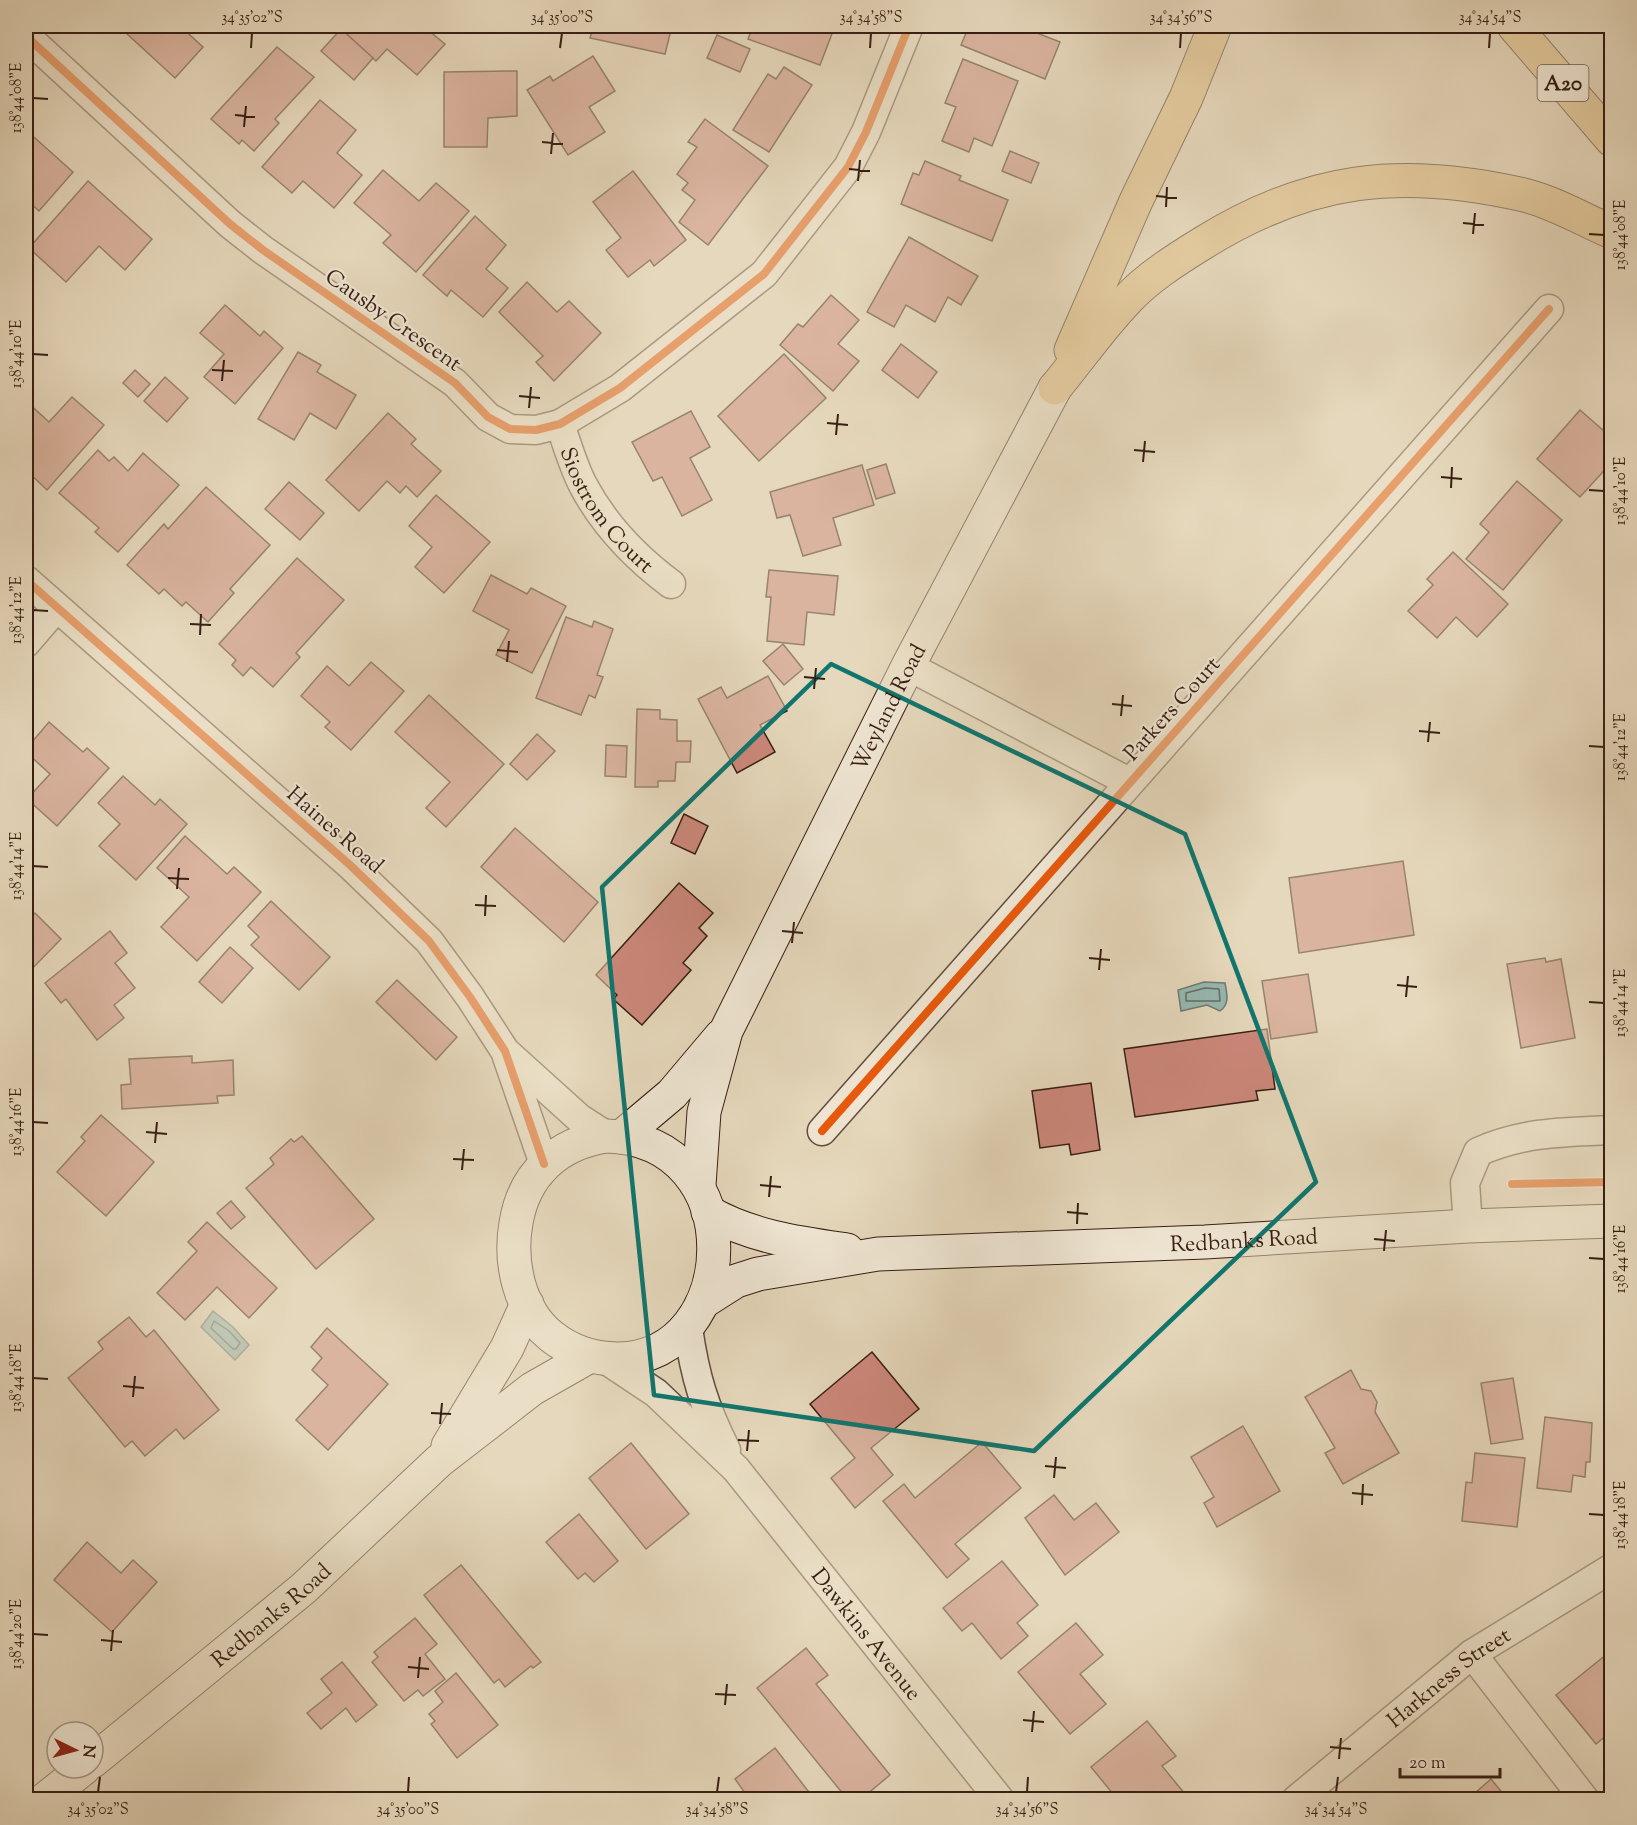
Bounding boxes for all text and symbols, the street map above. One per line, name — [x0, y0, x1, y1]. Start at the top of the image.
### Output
text: 34°35'02"S — [221, 8, 283, 29]
text: 34°35'00"S — [531, 8, 593, 29]
text: 34°34'58"S — [840, 8, 902, 29]
text: 34°34'56"S — [1150, 8, 1212, 29]
text: 34°34'54"S — [1459, 8, 1521, 29]
text: 138°44'08"E — [7, 63, 28, 133]
road number: A20 — [1538, 65, 1588, 101]
text: 138°44'08"E — [1611, 200, 1632, 270]
street label: Causby Crescent — [317, 262, 468, 381]
text: 138°44'10"E — [7, 320, 28, 388]
street label: Siostrom Court — [550, 443, 660, 583]
text: 138°44'10"E — [1611, 457, 1632, 525]
text: 138°44'12"E — [7, 576, 28, 644]
street label: Weyland Road — [845, 639, 936, 778]
street label: Parkers Court — [1117, 650, 1229, 769]
text: 138°44'12"E — [1611, 713, 1632, 781]
street label: Haines Road — [278, 780, 390, 883]
text: 138°44'14"E — [7, 832, 28, 900]
text: 138°44'14"E — [1611, 969, 1632, 1037]
text: 138°44'16"E — [7, 1088, 28, 1156]
street label: Redbanks Road — [1169, 1222, 1319, 1262]
text: 138°44'16"E — [1611, 1225, 1632, 1293]
text: 138°44'18"E — [7, 1344, 28, 1412]
text: 138°44'18"E — [1611, 1481, 1632, 1549]
street label: Redbanks Road — [205, 1557, 340, 1677]
street label: Dawkins Avenue — [802, 1562, 928, 1709]
text: 138°44'20"E — [7, 1599, 28, 1669]
street label: Harkness Street — [1381, 1621, 1518, 1737]
north arrow — [45, 1720, 105, 1780]
scale bar — [1400, 1741, 1500, 1779]
text: N — [75, 1744, 99, 1759]
text: 20 m — [1409, 1751, 1446, 1777]
text: 34°35'02"S — [67, 1800, 129, 1821]
text: 34°35'00"S — [377, 1800, 439, 1821]
text: 34°34'58"S — [686, 1800, 748, 1821]
text: 34°34'56"S — [996, 1800, 1058, 1821]
text: 34°34'54"S — [1305, 1800, 1367, 1821]

